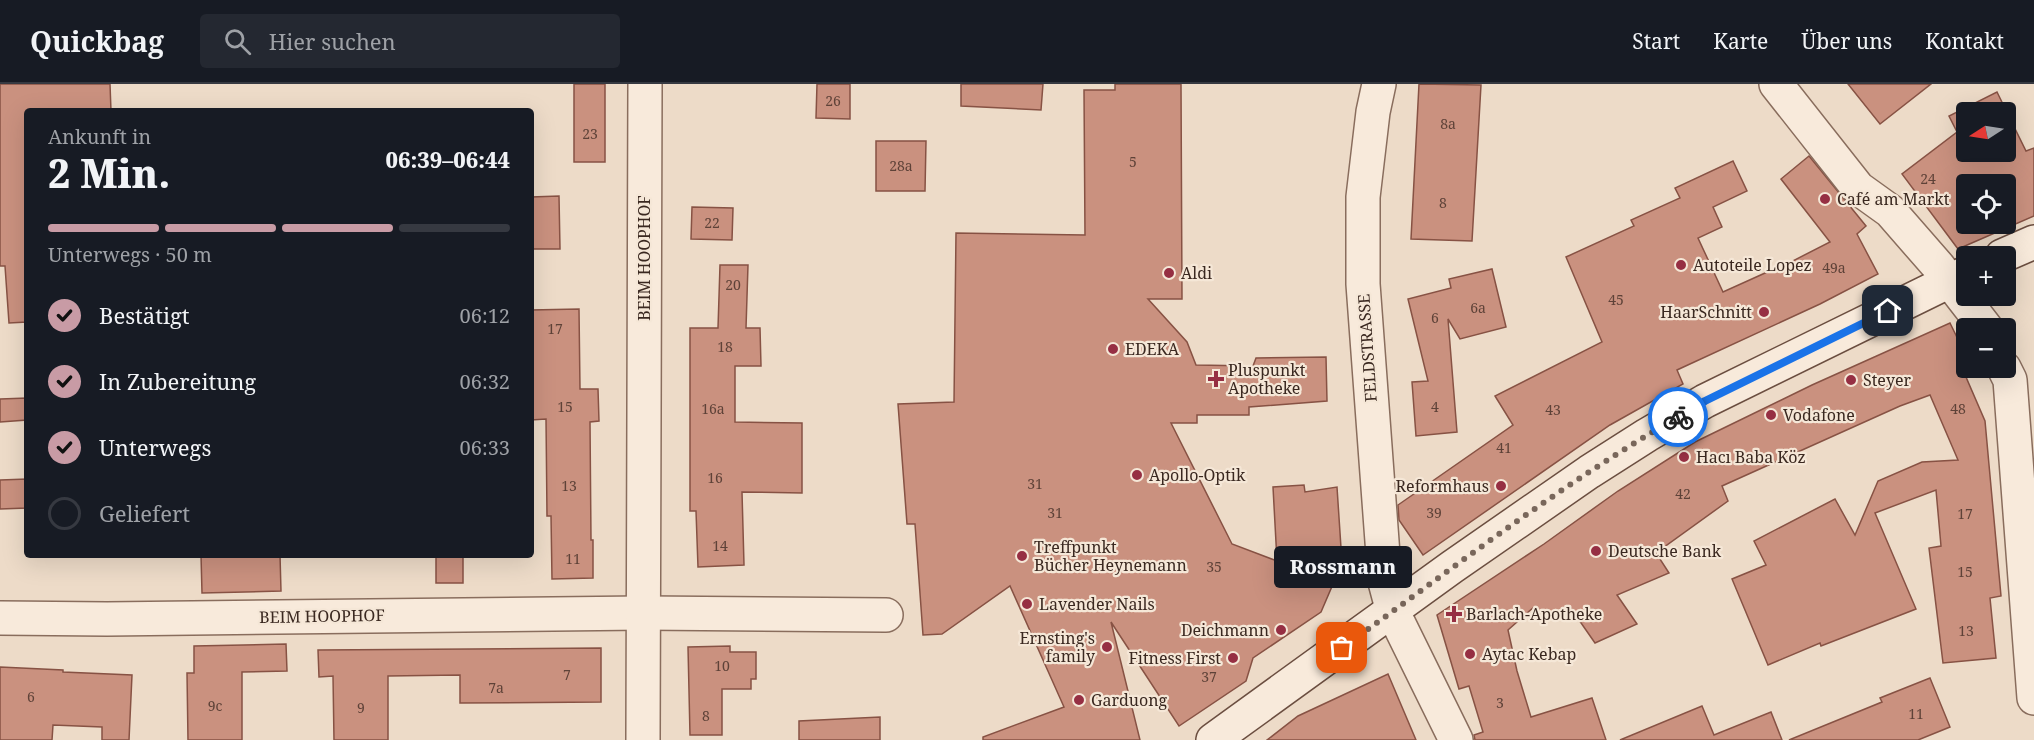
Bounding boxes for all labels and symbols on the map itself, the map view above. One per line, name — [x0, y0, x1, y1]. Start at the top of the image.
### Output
house number: 26 — [825, 91, 841, 110]
north arrow — [1956, 102, 2016, 162]
house number: 8a — [1440, 114, 1456, 133]
house number: 23 — [582, 124, 598, 143]
house number: 5 — [1129, 152, 1137, 171]
house number: 28a — [889, 156, 913, 175]
house number: 24 — [1920, 169, 1936, 188]
place label: Café am Markt — [1837, 188, 1950, 210]
marker: Café am Markt — [1818, 192, 1832, 206]
house number: 8 — [1439, 193, 1447, 212]
street label: BEIM HOOPHOF — [633, 195, 655, 321]
house number: 22 — [704, 213, 720, 232]
place label: Autoteile Lopez — [1693, 254, 1812, 276]
marker: Autoteile Lopez — [1674, 258, 1688, 272]
house number: 49a — [1822, 258, 1846, 277]
place label: Aldi — [1181, 262, 1212, 284]
marker: Aldi — [1162, 266, 1176, 280]
house number: 20 — [725, 275, 741, 294]
pin — [1862, 285, 1913, 336]
house number: 45 — [1608, 290, 1624, 309]
street label: FELDSTRASSE — [1352, 293, 1382, 403]
house number: 6a — [1470, 298, 1486, 317]
place label: HaarSchnitt — [1660, 301, 1752, 323]
marker: HaarSchnitt — [1757, 305, 1771, 319]
house number: 6 — [1431, 308, 1439, 327]
house number: 17 — [547, 319, 563, 338]
house number: 18 — [717, 337, 733, 356]
place label: EDEKA — [1125, 338, 1180, 360]
marker: EDEKA — [1106, 342, 1120, 356]
place label: Pluspunkt Apotheke — [1228, 359, 1306, 399]
place label: Steyer — [1863, 369, 1911, 391]
marker: Pluspunkt Apotheke — [1209, 372, 1223, 386]
marker: Steyer — [1844, 373, 1858, 387]
courier — [1648, 387, 1708, 447]
house number: 15 — [557, 397, 573, 416]
house number: 4 — [1431, 397, 1439, 416]
house number: 16a — [701, 399, 725, 418]
house number: 48 — [1950, 399, 1966, 418]
house number: 43 — [1545, 400, 1561, 419]
place label: Vodafone — [1783, 404, 1855, 426]
marker: Vodafone — [1764, 408, 1778, 422]
house number: 41 — [1496, 438, 1512, 457]
place label: Hacı Baba Köz — [1696, 446, 1806, 468]
marker: Hacı Baba Köz — [1677, 450, 1691, 464]
place label: Apollo-Optik — [1149, 464, 1246, 486]
house number: 16 — [707, 468, 723, 487]
marker: Apollo-Optik — [1130, 468, 1144, 482]
house number: 31 — [1027, 474, 1043, 493]
place label: Reformhaus — [1396, 475, 1489, 497]
house number: 13 — [561, 476, 577, 495]
marker: Reformhaus — [1494, 479, 1508, 493]
house number: 42 — [1675, 484, 1691, 503]
house number: 31 — [1047, 503, 1063, 522]
house number: 39 — [1426, 503, 1442, 522]
house number: 17 — [1957, 504, 1973, 523]
house number: 14 — [712, 536, 728, 555]
place label: Treffpunkt Bücher Heynemann — [1034, 536, 1187, 576]
place label: Deutsche Bank — [1608, 540, 1722, 562]
marker: Deutsche Bank — [1589, 544, 1603, 558]
callout: Rossmann — [1273, 546, 1411, 588]
house number: 11 — [565, 549, 581, 568]
marker: Treffpunkt Bücher Heynemann — [1015, 549, 1029, 563]
house number: 35 — [1206, 557, 1222, 576]
house number: 15 — [1957, 562, 1973, 581]
place label: Lavender Nails — [1039, 593, 1155, 615]
marker: Lavender Nails — [1020, 597, 1034, 611]
place label: Barlach-Apotheke — [1466, 603, 1602, 625]
street label: BEIM HOOPHOF — [259, 604, 385, 628]
marker: Barlach-Apotheke — [1447, 607, 1461, 621]
place label: Deichmann — [1181, 619, 1269, 641]
house number: 13 — [1958, 621, 1974, 640]
pin — [1316, 622, 1367, 673]
marker: Deichmann — [1274, 623, 1288, 637]
place label: Ernsting's family — [1020, 627, 1096, 667]
marker: Ernsting's family — [1100, 640, 1114, 654]
place label: Aytac Kebap — [1482, 643, 1576, 665]
place label: Fitness First — [1128, 647, 1221, 669]
marker: Aytac Kebap — [1463, 647, 1477, 661]
marker: Fitness First — [1226, 651, 1240, 665]
house number: 10 — [714, 656, 730, 675]
house number: 7 — [563, 665, 571, 684]
house number: 37 — [1201, 667, 1217, 686]
house number: 7a — [488, 678, 504, 697]
house number: 6 — [27, 687, 35, 706]
place label: Garduong — [1091, 689, 1168, 711]
marker: Garduong — [1072, 693, 1086, 707]
house number: 3 — [1496, 693, 1504, 712]
house number: 9c — [208, 696, 222, 715]
house number: 9 — [357, 698, 365, 717]
house number: 11 — [1908, 704, 1924, 723]
house number: 8 — [702, 706, 710, 725]

